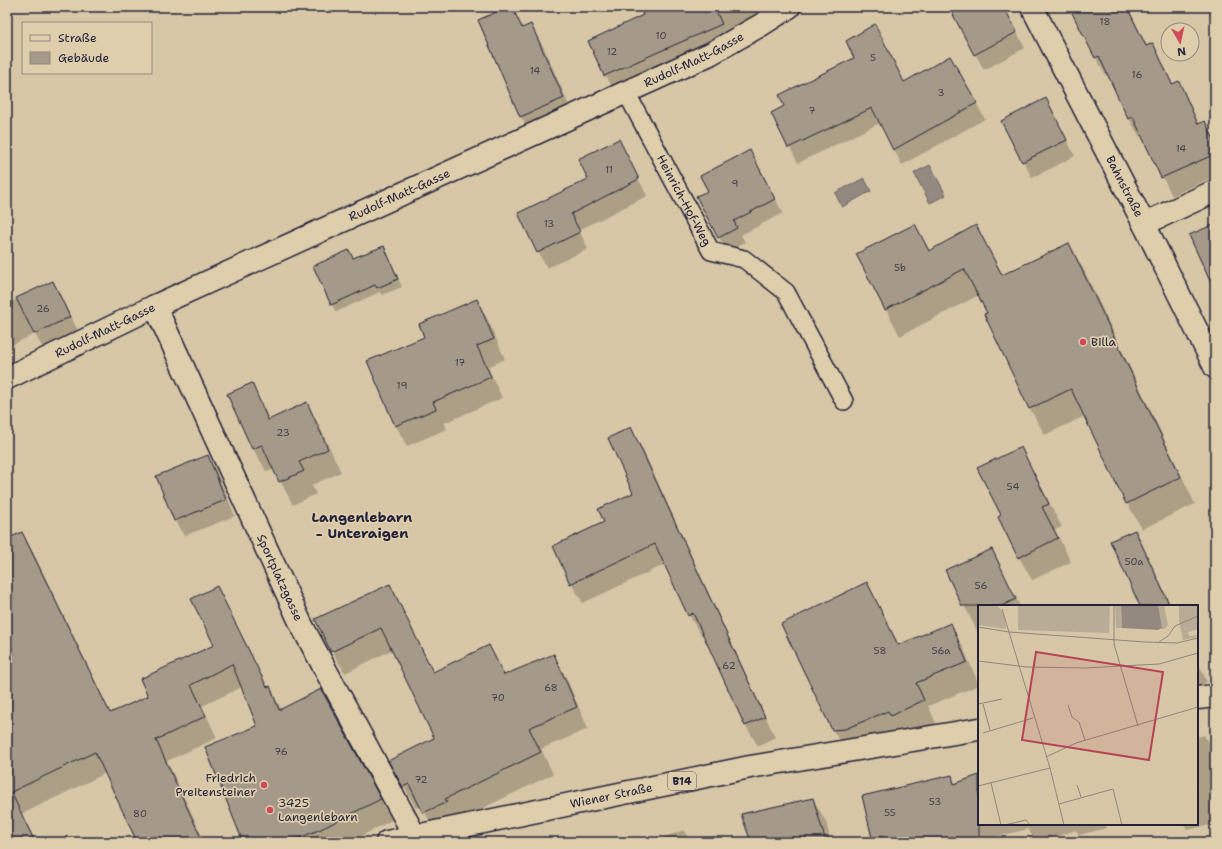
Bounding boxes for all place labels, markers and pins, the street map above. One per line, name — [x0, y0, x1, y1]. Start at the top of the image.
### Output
place label: Billa — [1091, 334, 1117, 350]
marker: Billa — [1078, 337, 1088, 347]
place label: Friedrich Preitensteiner — [176, 770, 256, 800]
marker: Friedrich Preitensteiner — [259, 780, 269, 790]
place label: 3425 Langenlebarn — [278, 795, 358, 825]
marker: 3425 Langenlebarn — [265, 805, 275, 815]

